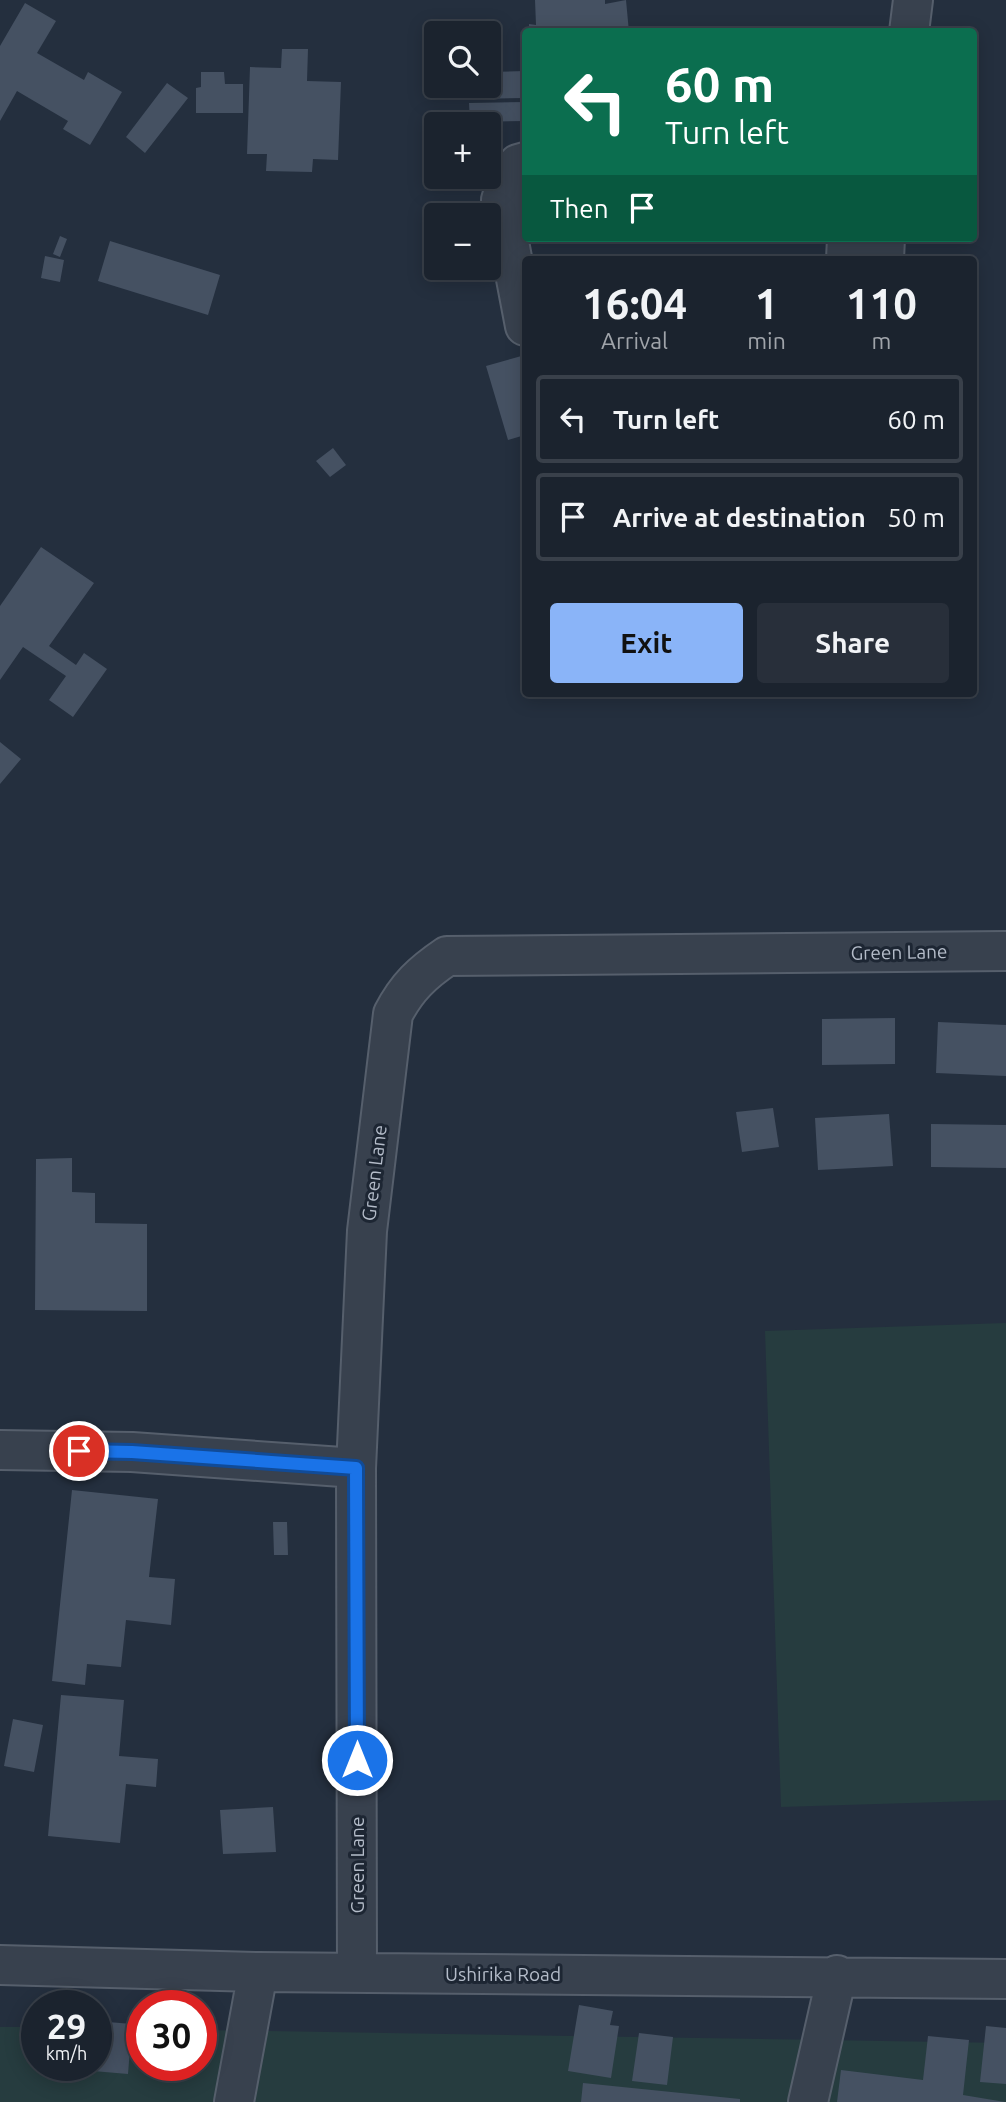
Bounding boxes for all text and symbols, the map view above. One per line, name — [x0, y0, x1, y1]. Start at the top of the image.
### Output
map controls — [424, 21, 501, 280]
button: search — [424, 21, 501, 98]
icon: left — [550, 56, 641, 147]
text: 60 m — [665, 56, 774, 111]
button: + — [424, 112, 501, 189]
text: Turn left — [665, 114, 789, 150]
icon: arrive — [623, 189, 661, 227]
text: Then — [550, 194, 609, 223]
button: − — [424, 203, 501, 280]
text: 16:04 — [582, 280, 687, 327]
text: 1 — [755, 280, 778, 327]
text: 110 — [846, 280, 917, 327]
text: Arrival — [601, 328, 668, 353]
text: min — [747, 328, 786, 353]
text: m — [871, 328, 891, 353]
icon: left — [554, 400, 592, 438]
text: Turn left — [613, 405, 719, 434]
text: 60 m — [887, 405, 945, 434]
icon: arrive — [554, 498, 592, 536]
text: Arrive at destination — [613, 503, 866, 532]
text: 50 m — [887, 503, 945, 532]
button: Exit — [550, 603, 743, 683]
button: Share — [757, 603, 949, 683]
street label: Green Lane — [850, 940, 948, 964]
street label: Green Lane — [357, 1124, 391, 1222]
pin — [49, 1421, 109, 1481]
icon: arrive — [60, 1432, 98, 1470]
position arrow — [320, 1723, 394, 1797]
street label: Green Lane — [346, 1817, 368, 1913]
street label: Ushirika Road — [445, 1963, 561, 1985]
speed limit sign: 30 — [126, 1990, 217, 2081]
text: 29 — [47, 2006, 86, 2046]
text: km/h — [46, 2043, 87, 2063]

